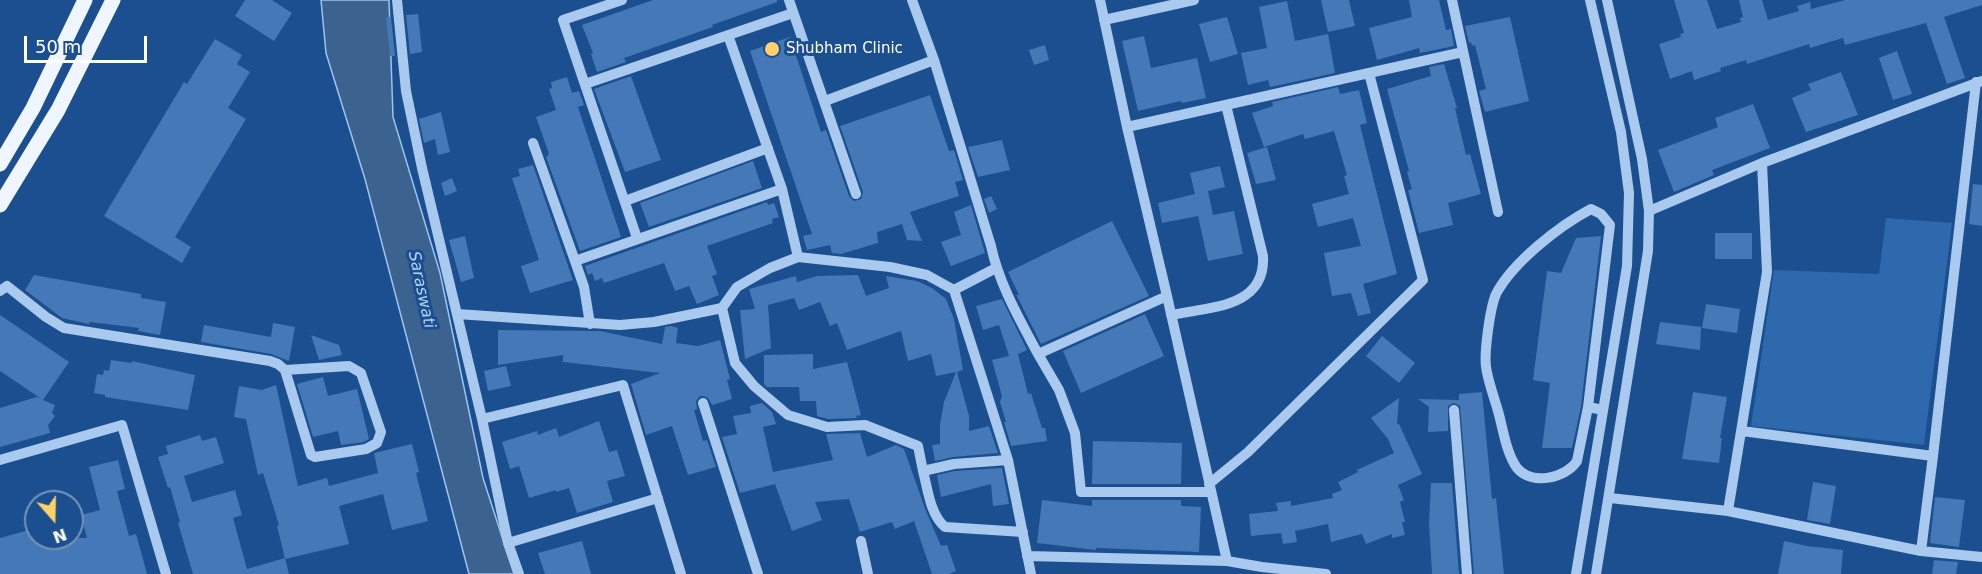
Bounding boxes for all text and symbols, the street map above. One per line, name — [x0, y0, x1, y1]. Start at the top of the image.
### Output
scale bar — [27, 24, 150, 62]
text: 50 m — [35, 36, 81, 57]
marker: Shubham Clinic — [763, 40, 781, 58]
place label: Shubham Clinic — [786, 40, 903, 58]
water label: Saraswati — [403, 250, 439, 330]
north arrow — [24, 490, 84, 550]
text: N — [50, 524, 69, 547]

